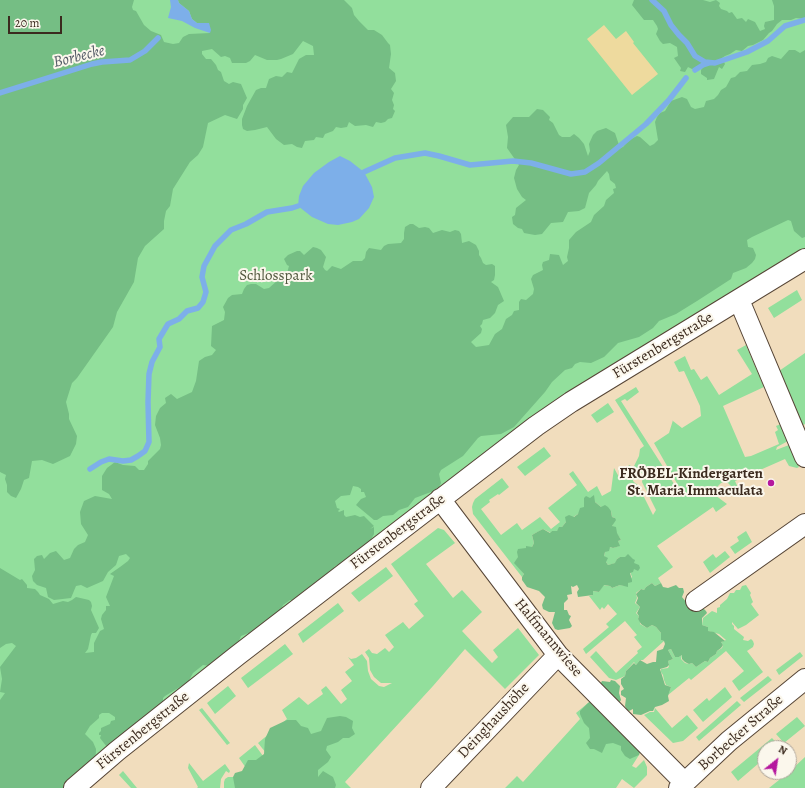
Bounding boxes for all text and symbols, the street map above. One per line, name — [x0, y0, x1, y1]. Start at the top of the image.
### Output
scale bar — [10, 8, 64, 34]
text: 20 m — [15, 15, 39, 31]
water label: Borbecke — [51, 41, 107, 73]
park label: Schlosspark — [239, 267, 313, 285]
street label: Fürstenbergstraße — [609, 309, 717, 383]
place label: FRÖBEL-Kindergarten St. Maria Immaculata — [619, 465, 763, 500]
marker: FRÖBEL-Kindergarten St. Maria Immaculata — [766, 478, 776, 488]
street label: Fürstenbergstraße — [347, 490, 449, 574]
street label: Halfmannwiese — [510, 595, 586, 681]
street label: Deinghaushöhe — [454, 680, 534, 762]
street label: Fürstenbergstraße — [93, 688, 193, 774]
street label: Borbecker Straße — [695, 691, 787, 775]
north arrow — [757, 740, 797, 780]
text: N — [776, 742, 790, 759]

